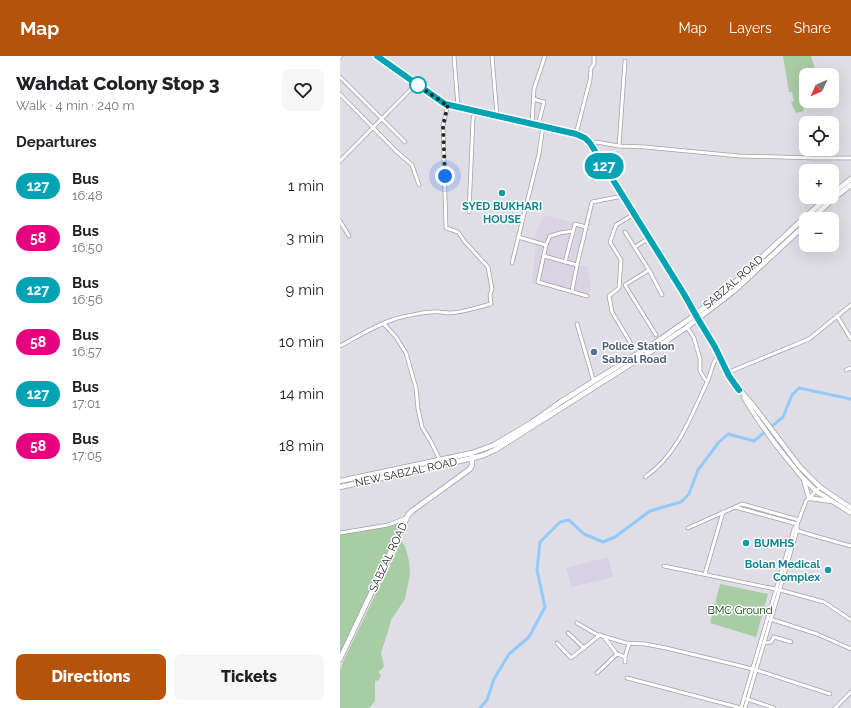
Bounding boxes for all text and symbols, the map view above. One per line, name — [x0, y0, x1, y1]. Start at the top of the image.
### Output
text: Map — [20, 17, 59, 39]
text: Map — [679, 20, 707, 36]
text: Layers — [729, 20, 772, 36]
text: Share — [794, 20, 831, 36]
north arrow — [799, 68, 839, 108]
map controls — [799, 68, 839, 252]
button: heart — [282, 69, 324, 111]
text: Wahdat Colony Stop 3 — [16, 72, 220, 94]
unlabelled marker — [409, 76, 427, 94]
text: Walk · 4 min · 240 m — [16, 98, 134, 113]
button: locate — [799, 116, 839, 156]
text: Departures — [16, 133, 97, 151]
line badge: 127 — [581, 153, 627, 179]
text: 127 — [593, 158, 615, 174]
button: + — [799, 164, 839, 204]
your location — [435, 166, 455, 186]
text: Bus — [72, 170, 99, 188]
text: 1 min — [288, 177, 324, 195]
text: 127 — [27, 178, 49, 194]
text: 16:48 — [72, 188, 103, 203]
marker: SYED BUKHARI HOUSE — [497, 188, 507, 198]
place label: SYED BUKHARI HOUSE — [462, 200, 542, 226]
button: − — [799, 212, 839, 252]
text: Bus — [72, 222, 99, 240]
text: 3 min — [286, 229, 324, 247]
text: 58 — [30, 230, 46, 246]
text: 16:50 — [72, 240, 103, 255]
street label: SABZAL ROAD — [701, 253, 766, 312]
text: Bus — [72, 274, 99, 292]
text: 9 min — [286, 281, 324, 299]
text: 127 — [27, 282, 49, 298]
text: 16:56 — [72, 292, 103, 307]
text: Bus — [72, 326, 99, 344]
text: 10 min — [279, 333, 324, 351]
text: 58 — [30, 334, 46, 350]
place label: Police Station Sabzal Road — [602, 340, 675, 366]
text: 16:57 — [72, 344, 102, 359]
marker: Police Station Sabzal Road — [589, 347, 599, 357]
text: Bus — [72, 378, 99, 396]
text: 14 min — [280, 385, 324, 403]
text: 127 — [27, 386, 49, 402]
text: 17:01 — [72, 396, 100, 411]
text: Bus — [72, 430, 99, 448]
text: 18 min — [279, 437, 324, 455]
text: 58 — [30, 438, 46, 454]
text: 17:05 — [72, 448, 102, 463]
street label: NEW SABZAL ROAD — [354, 455, 458, 490]
street label: SABZAL ROAD — [367, 520, 410, 594]
place label: BUMHS — [754, 537, 794, 550]
marker: BUMHS — [741, 538, 751, 548]
place label: Bolan Medical Complex — [745, 558, 821, 584]
marker: Bolan Medical Complex — [823, 565, 833, 575]
park label: BMC Ground — [707, 604, 773, 617]
button: Directions — [16, 654, 166, 700]
button: Tickets — [174, 654, 324, 700]

